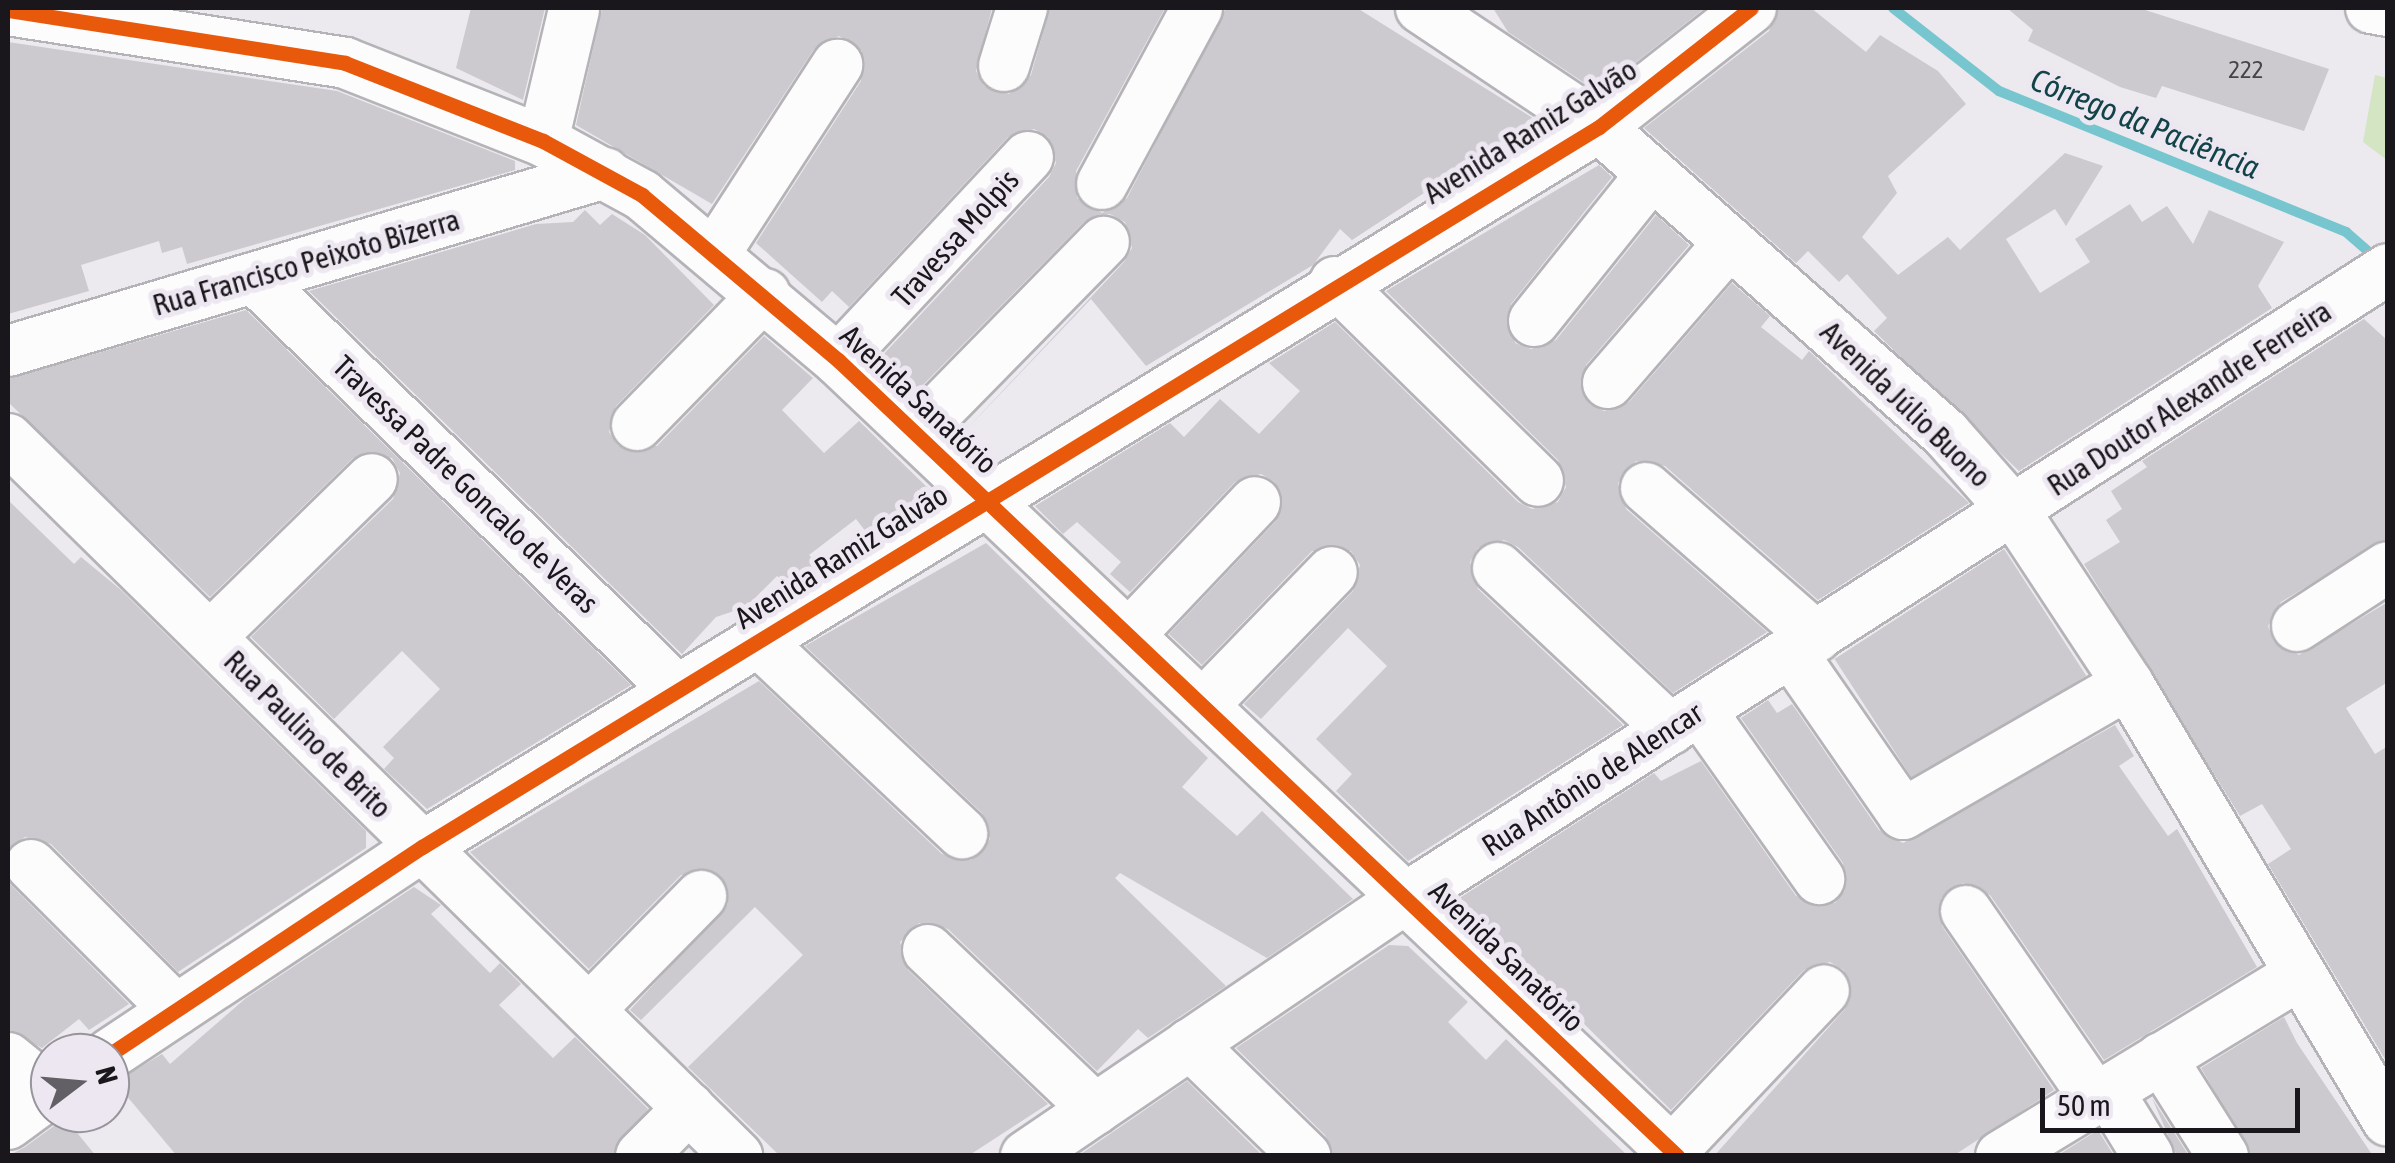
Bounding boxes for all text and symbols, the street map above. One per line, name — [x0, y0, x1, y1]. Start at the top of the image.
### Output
street label: Avenida Ramiz Galvão — [1417, 51, 1643, 211]
house number: 222 — [2228, 54, 2264, 84]
water label: Córrego da Paciência — [2025, 61, 2265, 187]
street label: Travessa Molpis — [884, 162, 1026, 314]
street label: Rua Francisco Peixoto Bizerra — [149, 201, 463, 323]
street label: Rua Doutor Alexandre Ferreira — [2040, 293, 2338, 503]
street label: Avenida Júlio Buono — [1813, 314, 1999, 494]
street label: Avenida Sanatório — [833, 317, 1005, 481]
street label: Travessa Padre Goncalo de Veras — [326, 348, 606, 620]
street label: Avenida Ramiz Galvão — [728, 476, 954, 636]
street label: Rua Paulino de Brito — [217, 643, 399, 825]
street label: Rua Antônio de Alencar — [1475, 694, 1709, 864]
street label: Avenida Sanatório — [1422, 873, 1592, 1039]
north arrow — [30, 1033, 130, 1133]
text: N — [89, 1063, 125, 1088]
scale bar — [2045, 1068, 2305, 1130]
text: 50 m — [2057, 1088, 2111, 1122]

